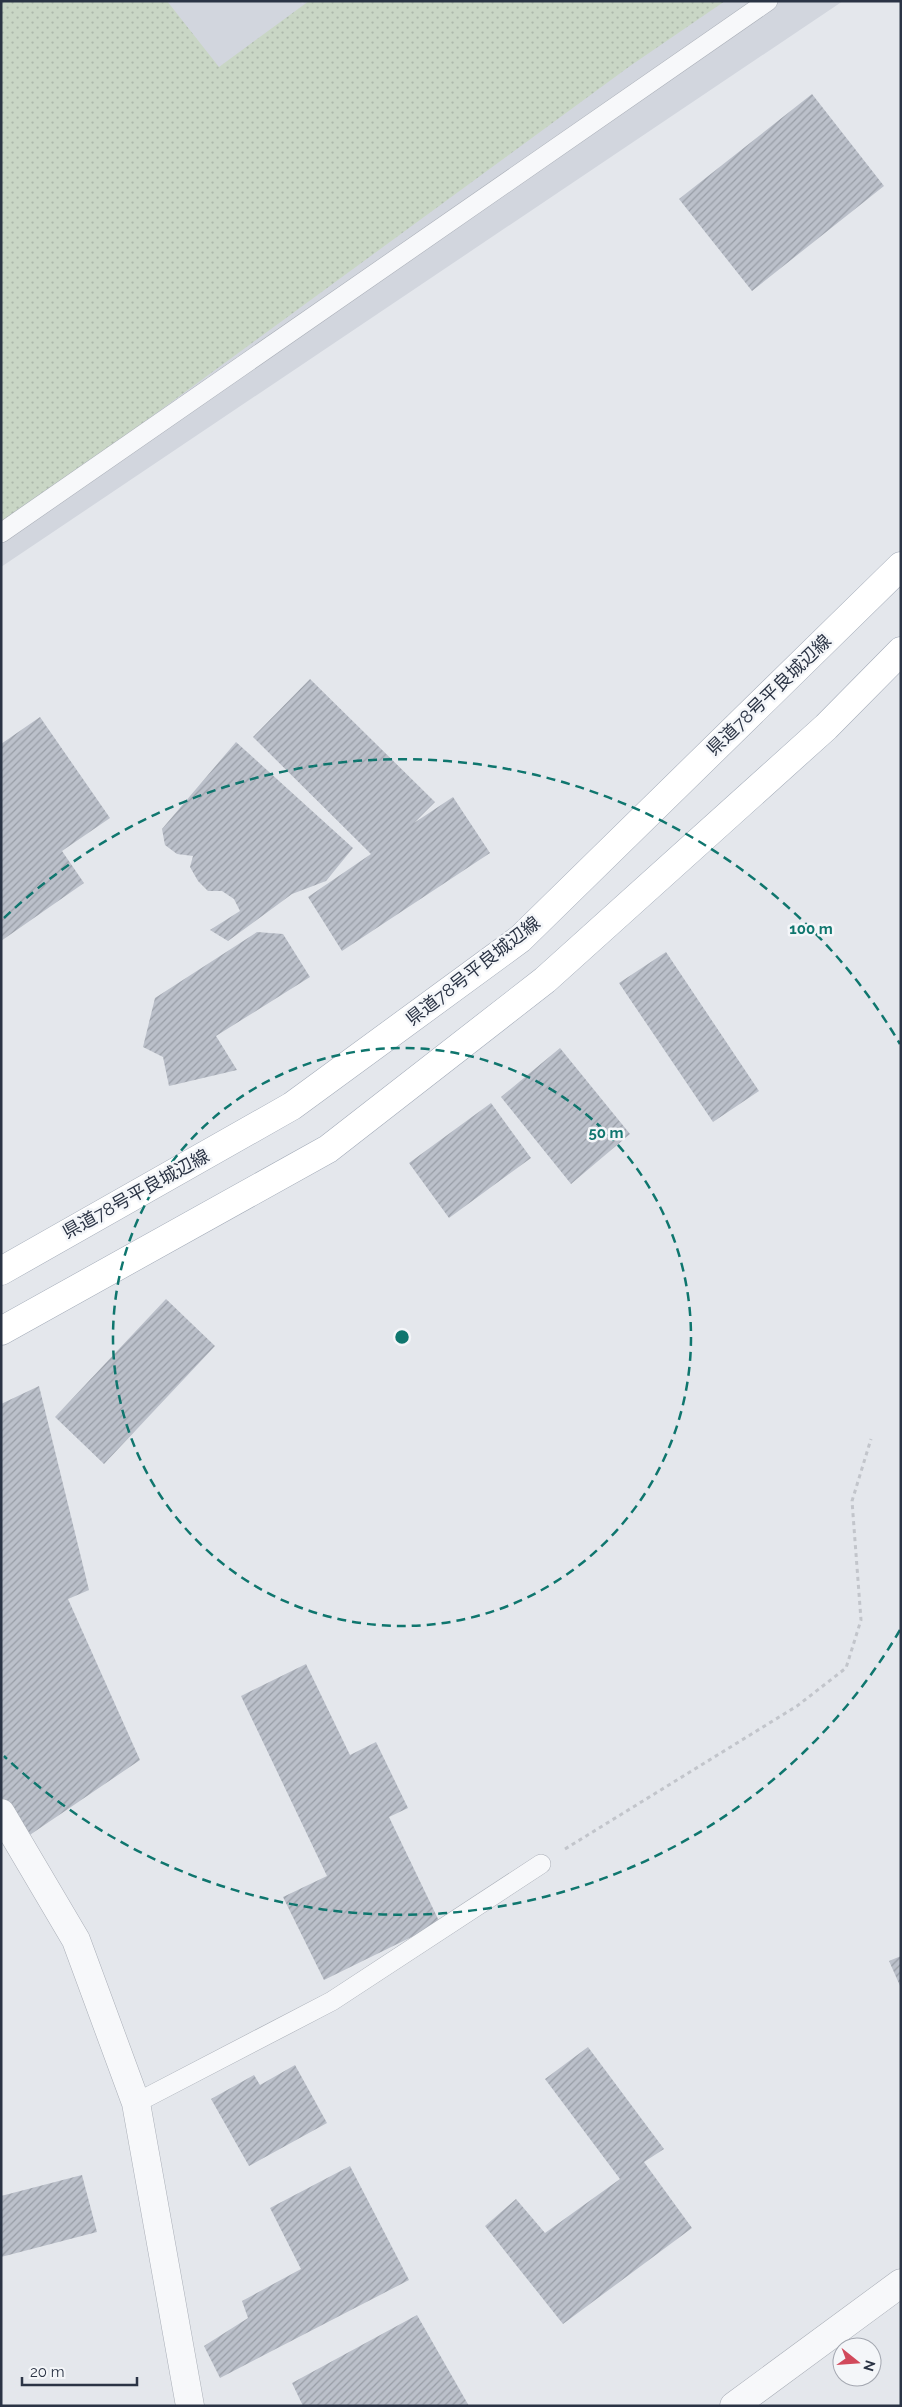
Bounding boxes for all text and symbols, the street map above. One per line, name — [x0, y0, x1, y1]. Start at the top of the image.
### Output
street label: 県道78号平良城辺線 — [702, 630, 835, 759]
street label: 県道78号平良城辺線 — [401, 912, 544, 1029]
text: 100 m — [789, 920, 833, 938]
text: 50 m — [588, 1124, 624, 1142]
street label: 県道78号平良城辺線 — [59, 1145, 213, 1243]
centre of rings — [393, 1328, 411, 1346]
north arrow — [832, 2337, 882, 2387]
scale bar — [22, 2354, 138, 2386]
text: N — [860, 2358, 879, 2373]
text: 20 m — [30, 2363, 65, 2381]

